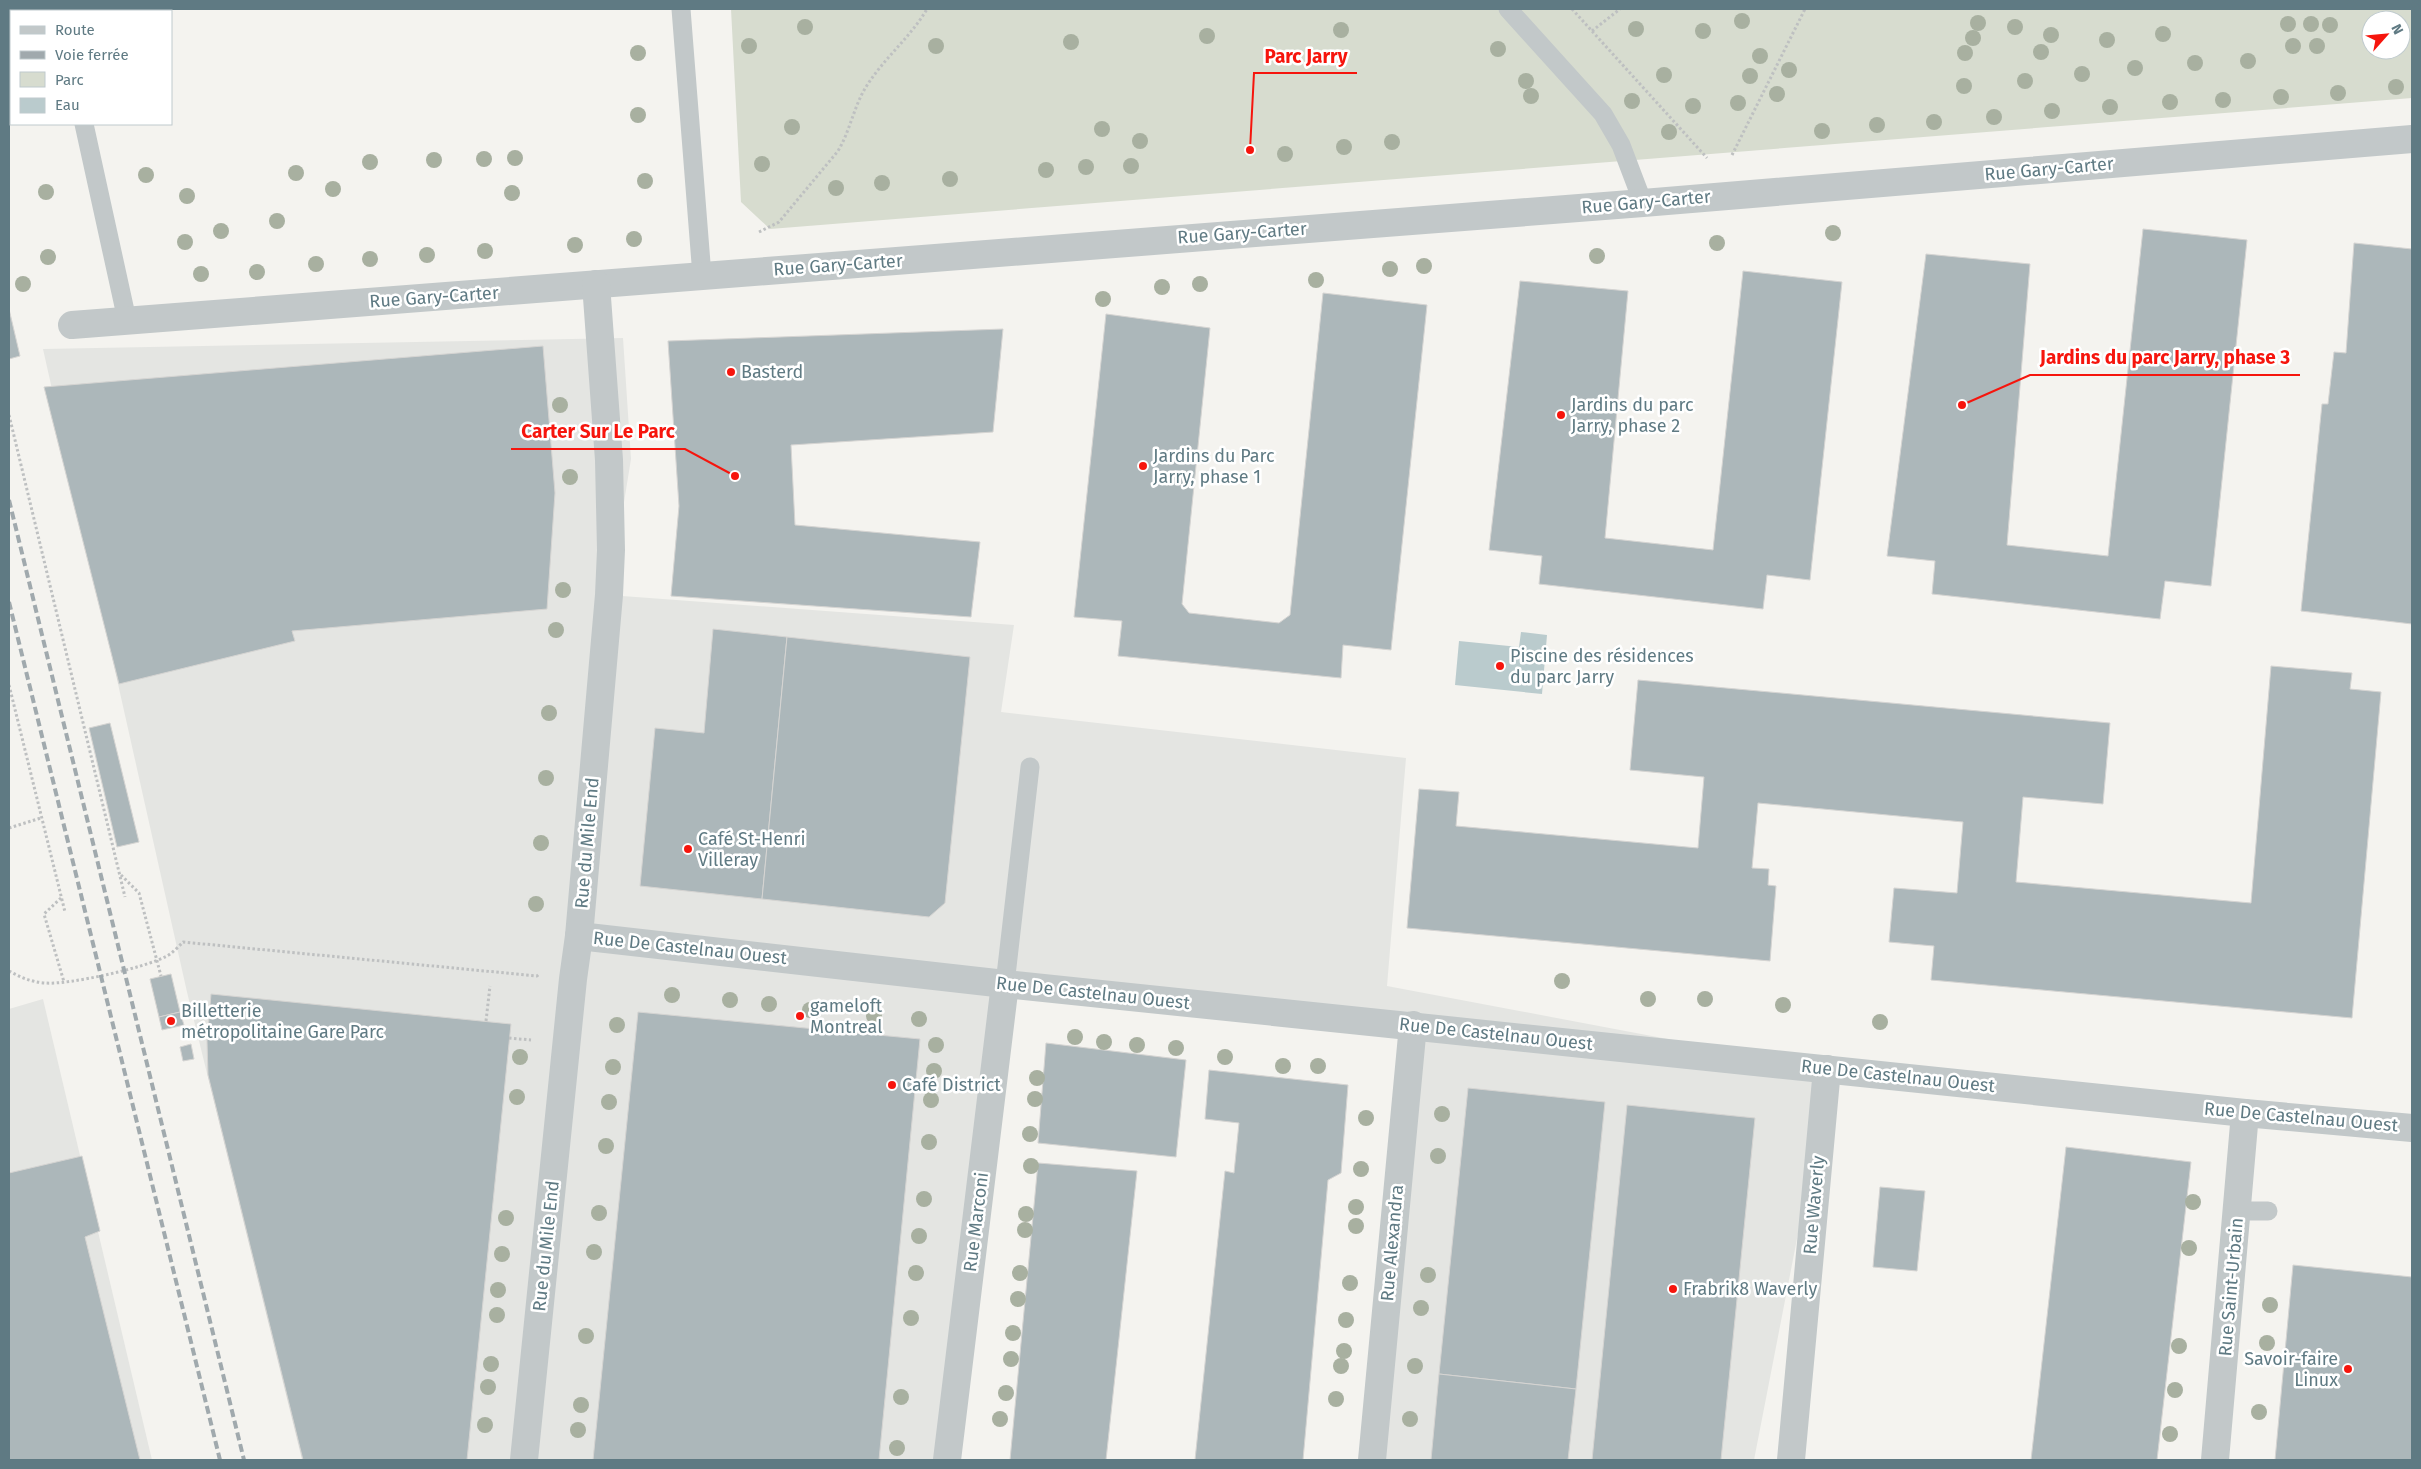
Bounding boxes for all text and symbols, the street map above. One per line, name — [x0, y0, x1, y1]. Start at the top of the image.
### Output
legend — [10, 10, 172, 125]
north arrow — [2361, 10, 2411, 60]
text: Route — [55, 21, 95, 39]
text: N — [2387, 21, 2407, 37]
callout: Parc Jarry — [1254, 39, 1357, 73]
text: Parc Jarry — [1265, 45, 1348, 68]
text: Voie ferrée — [55, 46, 129, 64]
text: Parc — [55, 71, 84, 89]
text: Eau — [55, 96, 80, 114]
street label: Rue Gary-Carter — [1983, 152, 2115, 186]
street label: Rue Gary-Carter — [1580, 185, 1712, 219]
street label: Rue Gary-Carter — [1177, 218, 1307, 248]
street label: Rue Gary-Carter — [773, 250, 903, 280]
street label: Rue Gary-Carter — [369, 282, 499, 312]
callout: Jardins du parc Jarry, phase 3 — [2030, 341, 2300, 375]
text: Jardins du parc Jarry, phase 3 — [2039, 346, 2290, 369]
place label: Basterd — [741, 361, 803, 383]
marker: Basterd — [725, 366, 737, 378]
place label: Jardins du parc Jarry, phase 2 — [1571, 394, 1694, 437]
marker: Jardins du parc Jarry, phase 2 — [1555, 409, 1567, 421]
callout: Carter Sur Le Parc — [511, 415, 685, 449]
text: Carter Sur Le Parc — [521, 420, 675, 443]
place label: Jardins du Parc Jarry, phase 1 — [1153, 445, 1275, 488]
marker: Jardins du Parc Jarry, phase 1 — [1137, 460, 1149, 472]
place label: Piscine des résidences du parc Jarry — [1510, 645, 1694, 688]
marker: Piscine des résidences du parc Jarry — [1494, 660, 1506, 672]
street label: Rue du Mile End — [570, 777, 604, 909]
place label: Café St-Henri Villeray — [698, 828, 806, 871]
marker: Café St-Henri Villeray — [682, 843, 694, 855]
street label: Rue De Castelnau Ouest — [592, 927, 788, 969]
street label: Rue De Castelnau Ouest — [995, 972, 1191, 1014]
place label: gameloft Montreal — [810, 995, 883, 1038]
place label: Billetterie métropolitaine Gare Parc — [181, 1000, 384, 1043]
marker: gameloft Montreal — [794, 1010, 806, 1022]
street label: Rue De Castelnau Ouest — [1398, 1013, 1594, 1055]
marker: Billetterie métropolitaine Gare Parc — [165, 1015, 177, 1027]
street label: Rue De Castelnau Ouest — [1800, 1055, 1996, 1097]
place label: Café District — [902, 1074, 1001, 1096]
marker: Café District — [886, 1079, 898, 1091]
street label: Rue De Castelnau Ouest — [2203, 1098, 2399, 1136]
street label: Rue Waverly — [1799, 1154, 1829, 1255]
street label: Rue Marconi — [959, 1171, 993, 1273]
street label: Rue du Mile End — [528, 1179, 564, 1313]
street label: Rue Alexandra — [1376, 1184, 1408, 1302]
street label: Rue Saint-Urbain — [2214, 1217, 2248, 1357]
place label: Frabrik8 Waverly — [1683, 1278, 1817, 1300]
marker: Frabrik8 Waverly — [1667, 1283, 1679, 1295]
place label: Savoir-faire Linux — [2244, 1348, 2338, 1391]
marker: Savoir-faire Linux — [2342, 1363, 2354, 1375]

